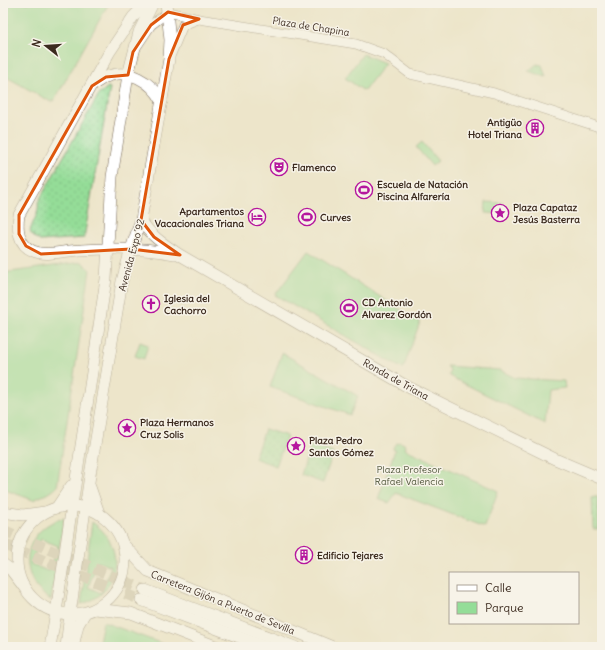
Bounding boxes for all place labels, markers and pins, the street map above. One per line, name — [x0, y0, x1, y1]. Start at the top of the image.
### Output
place label: Antigüo Hotel Triana — [468, 116, 522, 141]
building icon: Antigüo Hotel Triana — [525, 118, 545, 138]
theatre icon: Flamenco — [269, 157, 289, 177]
place label: Flamenco — [292, 161, 337, 174]
place label: Escuela de Natación Piscina Alfarería — [377, 178, 468, 203]
sports icon: Escuela de Natación Piscina Alfarería — [354, 180, 374, 200]
place label: Plaza Capataz Jesús Basterra — [513, 201, 580, 226]
place icon: Plaza Capataz Jesús Basterra — [490, 203, 510, 223]
place label: Apartamentos Vacacionales Triana — [155, 205, 244, 230]
hotel icon: Apartamentos Vacacionales Triana — [247, 207, 267, 227]
sports icon: Curves — [297, 207, 317, 227]
place label: Curves — [320, 211, 352, 224]
place label: Iglesia del Cachorro — [164, 292, 210, 317]
church icon: Iglesia del Cachorro — [141, 294, 161, 314]
place label: CD Antonio Alvarez Gordón — [362, 296, 432, 321]
sports icon: CD Antonio Alvarez Gordón — [339, 298, 359, 318]
place label: Plaza Hermanos Cruz Solis — [140, 416, 214, 441]
place icon: Plaza Hermanos Cruz Solis — [117, 418, 137, 438]
place label: Plaza Pedro Santos Gómez — [309, 434, 374, 459]
place icon: Plaza Pedro Santos Gómez — [286, 436, 306, 456]
building icon: Edificio Tejares — [294, 545, 314, 565]
place label: Edificio Tejares — [317, 549, 384, 562]

